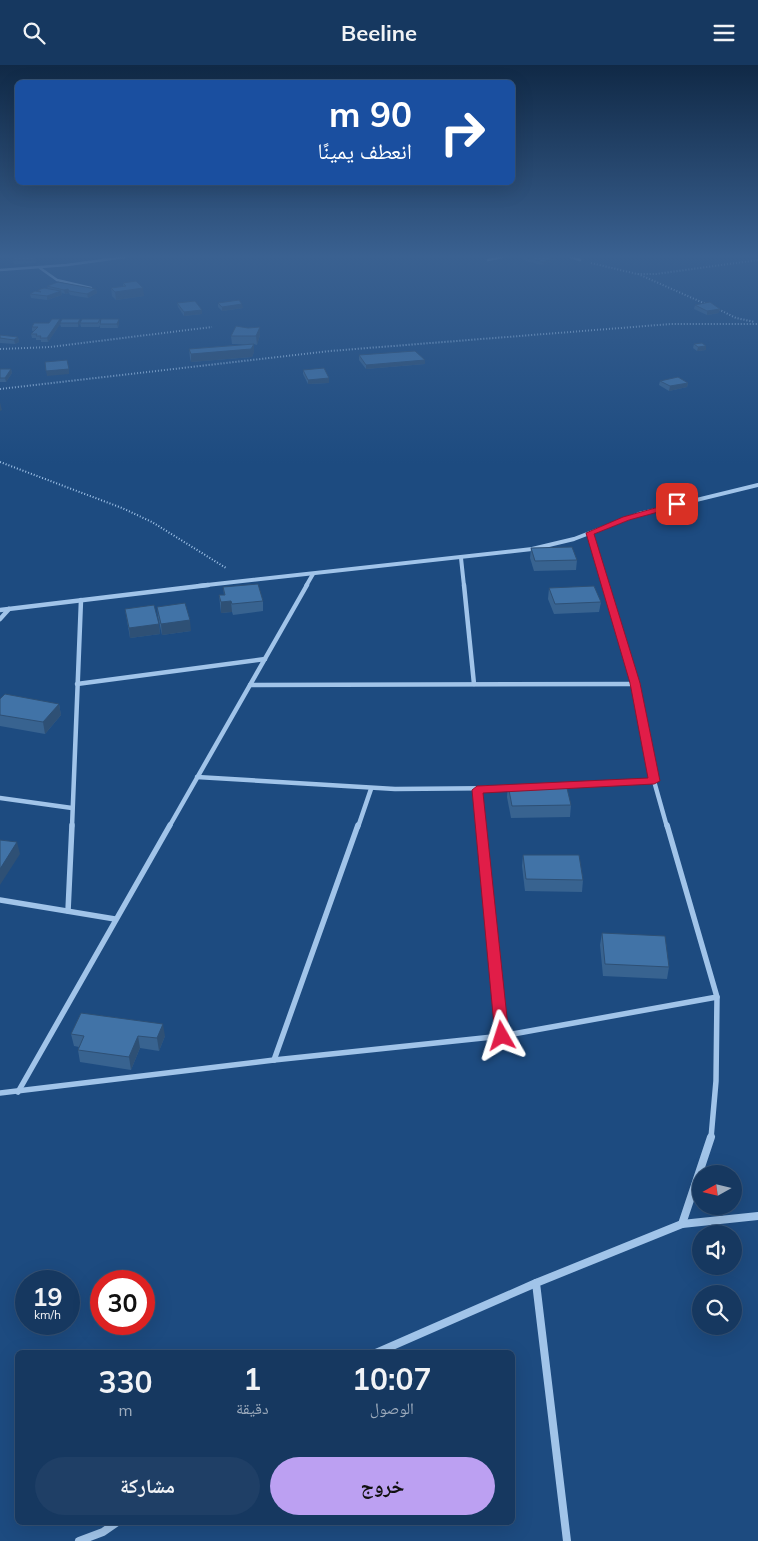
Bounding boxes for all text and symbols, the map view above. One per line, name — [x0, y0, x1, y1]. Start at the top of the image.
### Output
icon: search — [20, 19, 48, 47]
text: Beeline — [341, 19, 417, 47]
icon: menu — [710, 19, 738, 47]
text: 90 m — [329, 92, 412, 136]
icon: right — [430, 100, 495, 165]
text: انعطف يمينًا — [318, 137, 412, 165]
pin — [656, 483, 698, 525]
icon: arrive — [663, 490, 691, 518]
position arrow — [475, 1009, 527, 1061]
north arrow — [692, 1165, 742, 1215]
map controls — [692, 1165, 742, 1335]
button: sound — [692, 1225, 742, 1275]
speed limit sign: 30 — [90, 1270, 155, 1335]
text: 19 — [32, 1281, 63, 1312]
button: search — [692, 1285, 742, 1335]
text: km/h — [34, 1307, 61, 1322]
text: 1 — [243, 1360, 261, 1398]
text: 10:07 — [352, 1360, 432, 1398]
text: 330 — [99, 1363, 153, 1401]
text: دقيقة — [236, 1398, 269, 1418]
text: الوصول — [370, 1398, 414, 1418]
text: m — [118, 1400, 133, 1420]
button: مشاركة — [35, 1457, 260, 1515]
button: خروج — [270, 1457, 495, 1515]

